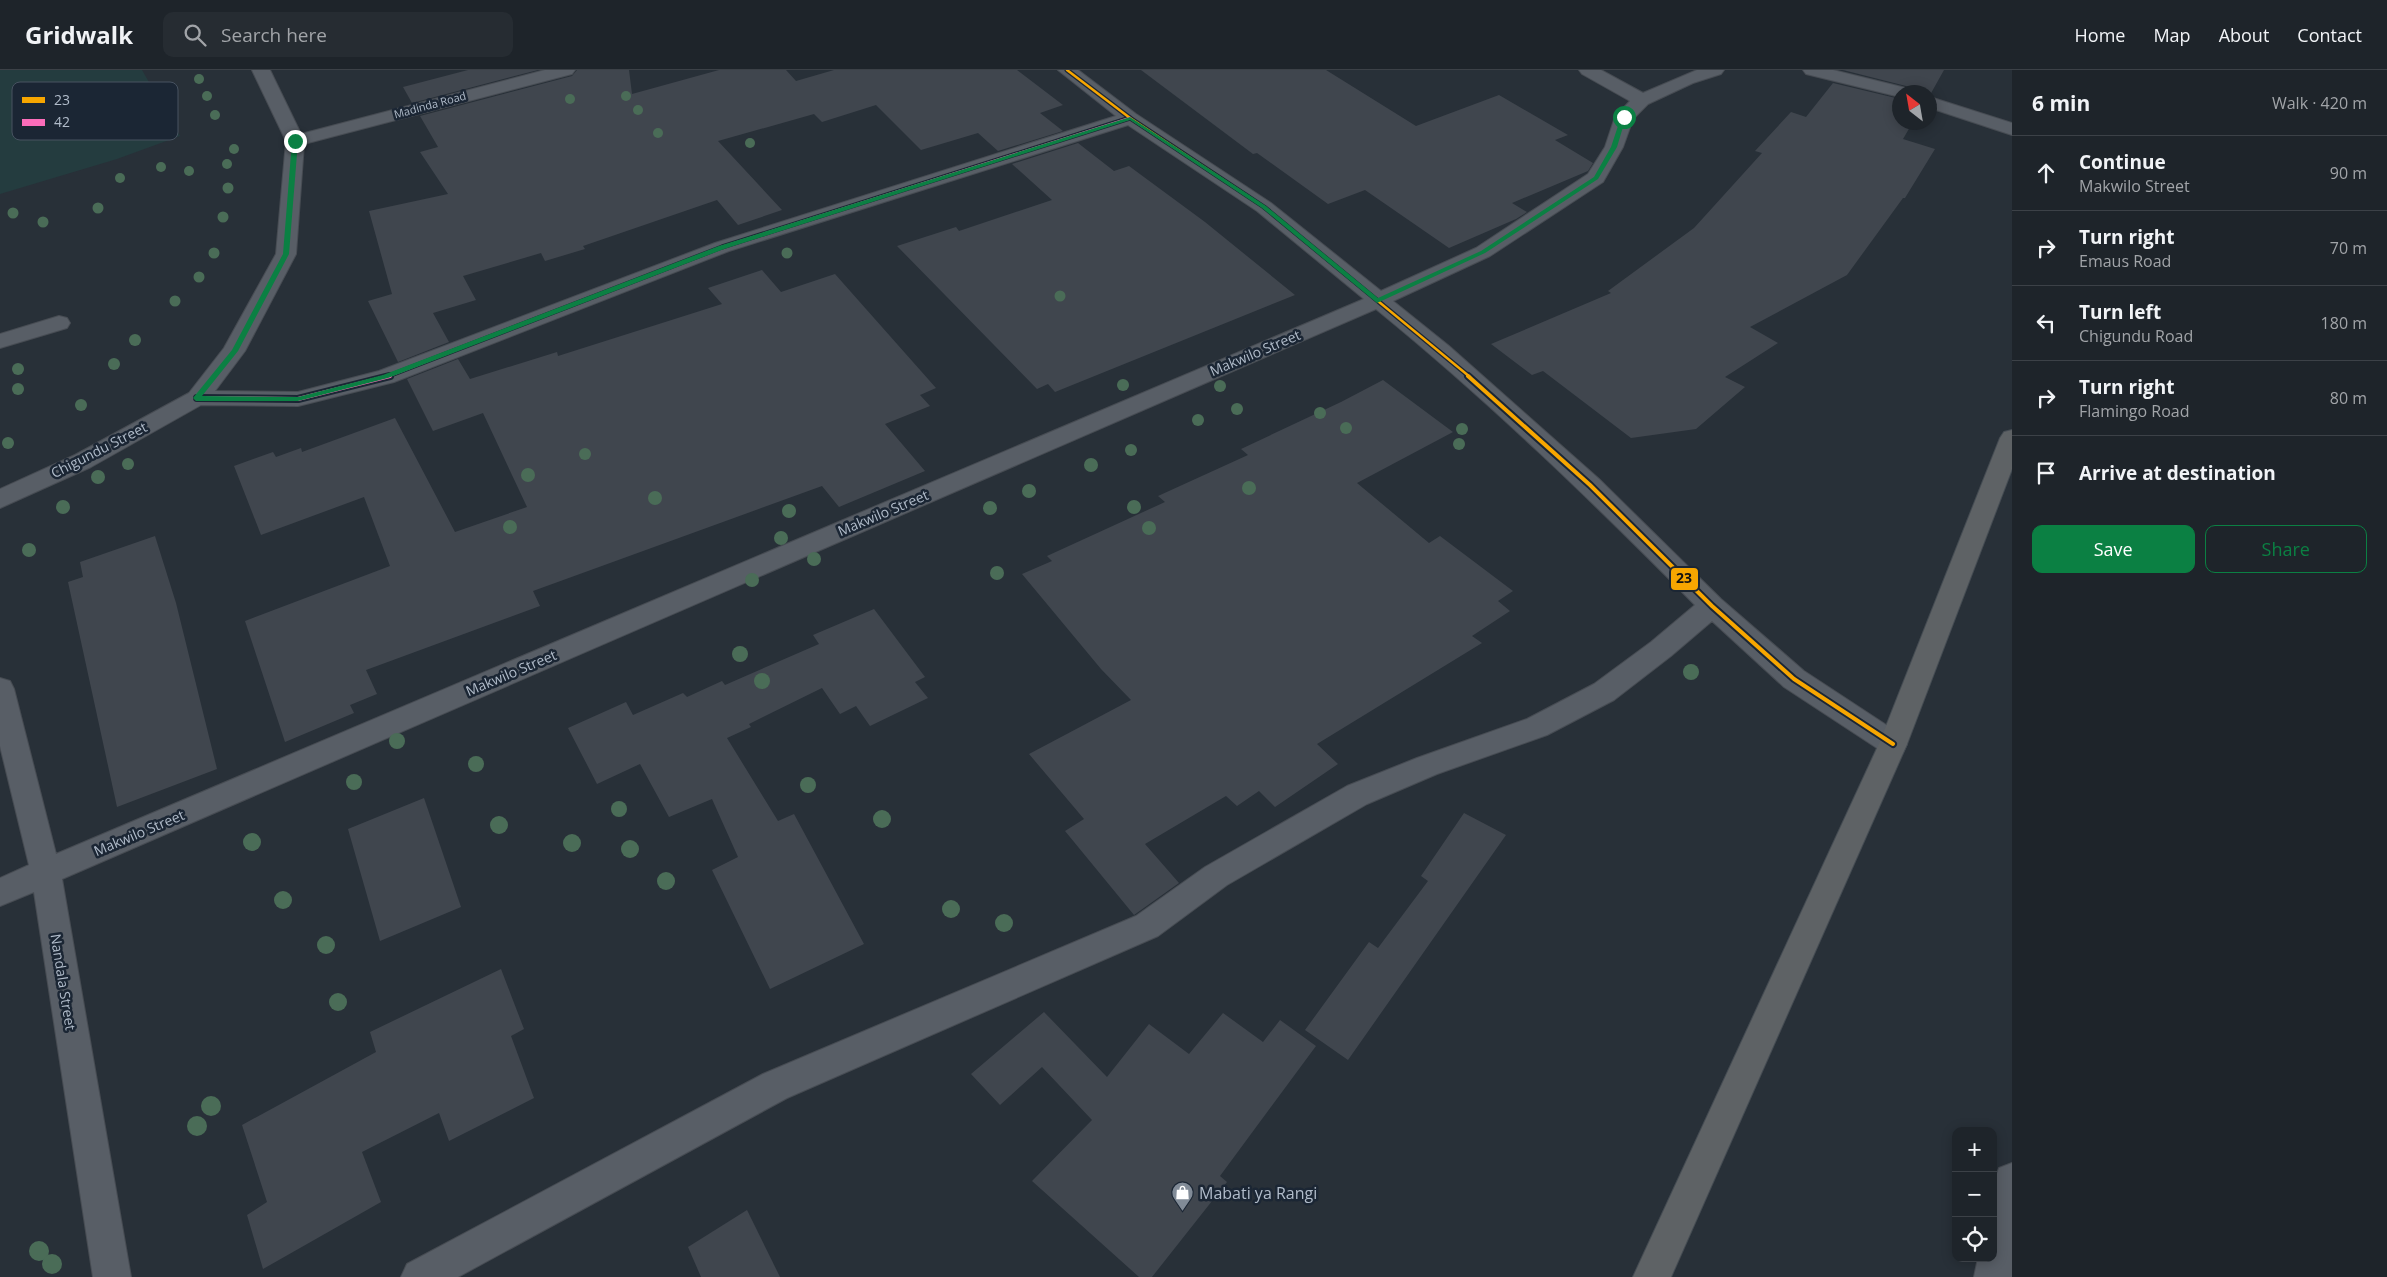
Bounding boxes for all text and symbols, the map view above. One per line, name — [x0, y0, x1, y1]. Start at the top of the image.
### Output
search box — [163, 12, 513, 57]
text: Gridwalk — [25, 18, 133, 51]
icon: search — [181, 21, 209, 49]
text: Search here — [221, 22, 327, 48]
text: Home — [2075, 23, 2125, 47]
text: Map — [2153, 23, 2191, 47]
text: About — [2219, 23, 2269, 47]
text: Contact — [2297, 23, 2362, 47]
legend — [12, 82, 178, 140]
north arrow — [1892, 85, 1937, 130]
street label: Madinda Road — [392, 88, 468, 121]
text: 6 min — [2032, 89, 2090, 117]
text: 23 — [54, 90, 70, 109]
text: Walk · 420 m — [2272, 92, 2367, 114]
route start — [1613, 106, 1636, 129]
text: 42 — [54, 112, 70, 131]
route end — [284, 130, 307, 153]
text: Continue — [2079, 149, 2166, 175]
icon: ahead — [2032, 159, 2060, 187]
text: 90 m — [2330, 162, 2367, 184]
text: Makwilo Street — [2079, 175, 2190, 197]
text: Turn right — [2079, 224, 2174, 250]
icon: right — [2032, 234, 2060, 262]
text: 70 m — [2330, 237, 2367, 259]
text: Emaus Road — [2079, 250, 2171, 272]
text: Turn left — [2079, 299, 2161, 325]
icon: left — [2032, 309, 2060, 337]
text: 180 m — [2321, 312, 2367, 334]
street label: Makwilo Street — [1207, 325, 1303, 380]
text: Chigundu Road — [2079, 325, 2193, 347]
text: Turn right — [2079, 374, 2174, 400]
icon: right — [2032, 384, 2060, 412]
text: 80 m — [2330, 387, 2367, 409]
text: Flamingo Road — [2079, 400, 2190, 422]
street label: Chigundu Street — [47, 417, 150, 482]
icon: arrive — [2032, 459, 2060, 487]
text: Arrive at destination — [2079, 460, 2276, 486]
street label: Makwilo Street — [835, 485, 931, 540]
button: Save — [2032, 525, 2195, 573]
button: Share — [2205, 525, 2367, 573]
line badge: 23 — [1670, 567, 1699, 591]
text: 23 — [1676, 568, 1692, 587]
street label: Makwilo Street — [463, 645, 559, 700]
street label: Makwilo Street — [91, 805, 187, 860]
street label: Nandala Street — [46, 932, 80, 1031]
map controls — [1952, 1127, 1997, 1262]
button: + — [1952, 1127, 1997, 1172]
button: − — [1952, 1172, 1997, 1217]
shop icon: Mabati ya Rangi — [1171, 1181, 1195, 1212]
place label: Mabati ya Rangi — [1199, 1182, 1317, 1204]
button: locate — [1952, 1217, 1997, 1262]

